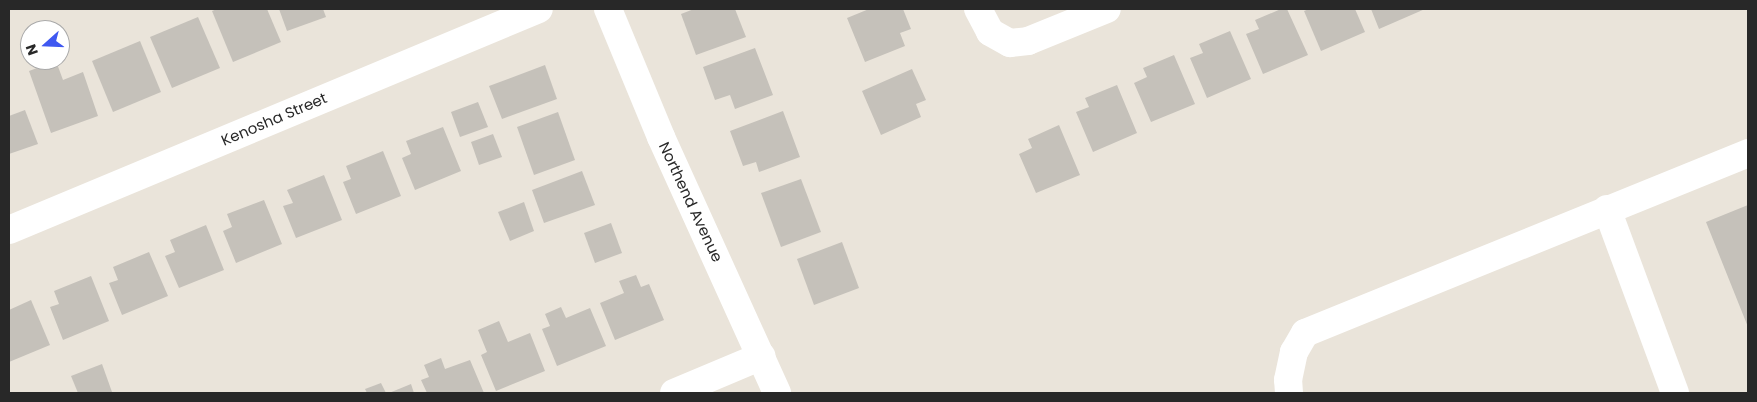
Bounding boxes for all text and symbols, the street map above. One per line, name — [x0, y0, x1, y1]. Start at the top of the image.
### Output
north arrow — [20, 20, 70, 70]
text: N — [21, 41, 43, 58]
street label: Kenosha Street — [218, 89, 330, 149]
street label: Northend Avenue — [655, 139, 727, 265]

